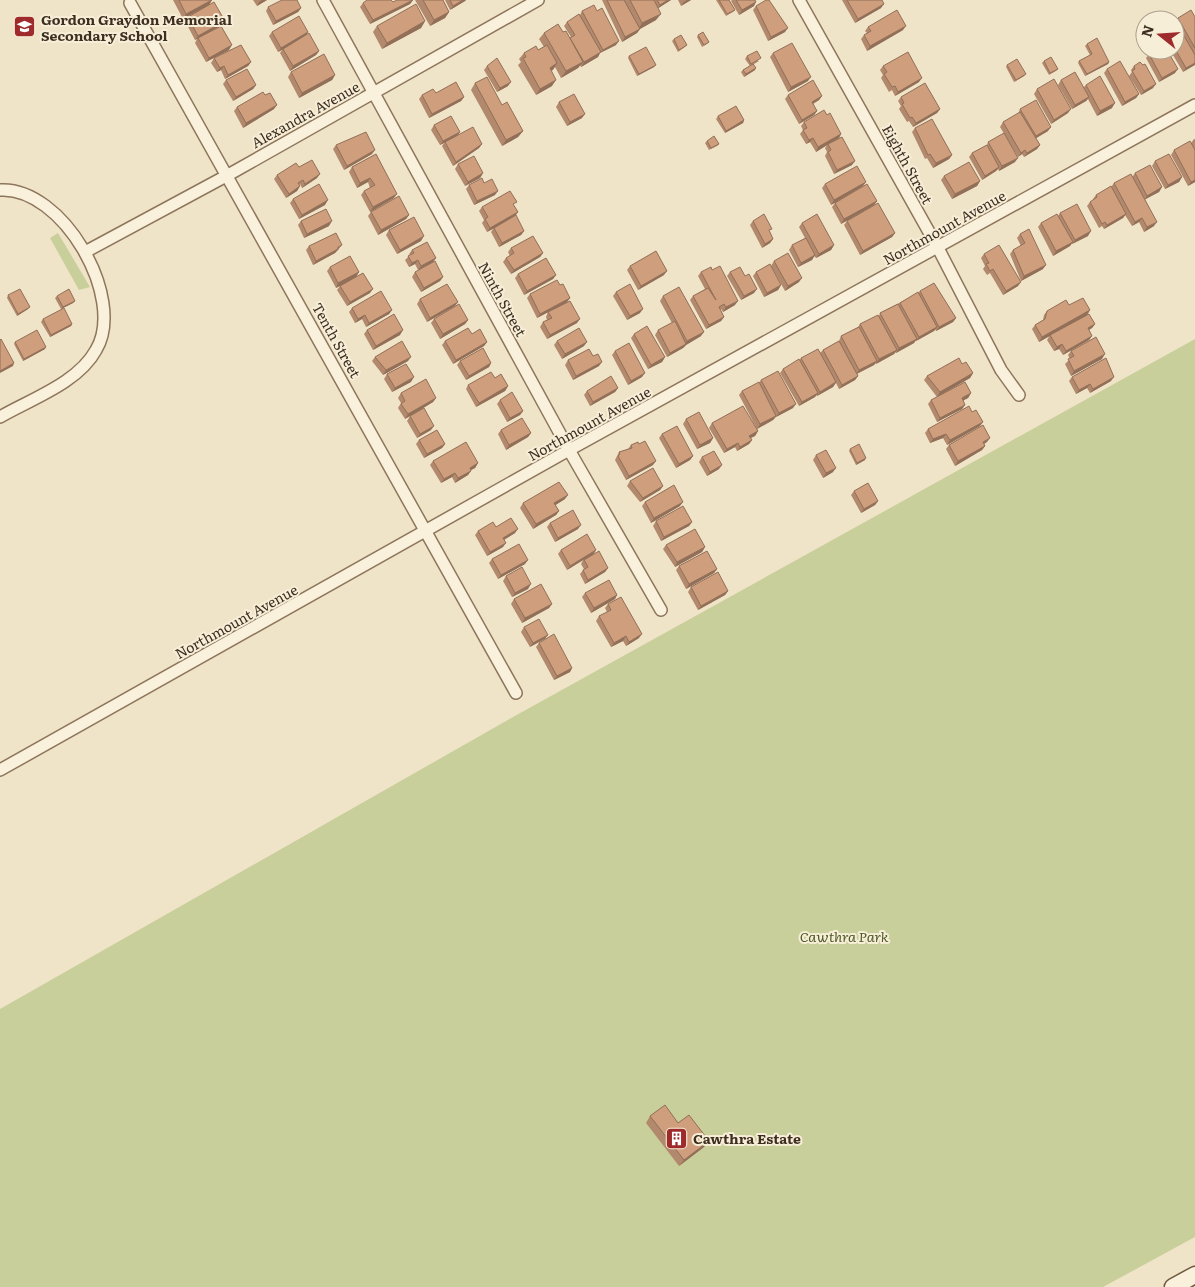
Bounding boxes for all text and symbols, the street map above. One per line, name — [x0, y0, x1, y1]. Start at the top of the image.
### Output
place label: Gordon Graydon Memorial Secondary School — [41, 9, 232, 45]
north arrow — [1135, 10, 1185, 60]
school or university icon: Gordon Graydon Memorial Secondary School — [13, 15, 37, 39]
text: N — [1135, 22, 1158, 39]
street label: Alexandra Avenue — [247, 76, 363, 152]
street label: Eighth Street — [878, 121, 938, 208]
street label: Northmount Avenue — [879, 185, 1009, 269]
street label: Ninth Street — [474, 258, 532, 340]
street label: Tenth Street — [308, 299, 366, 381]
street label: Northmount Avenue — [524, 381, 654, 465]
street label: Northmount Avenue — [171, 579, 301, 663]
park label: Cawthra Park — [800, 926, 889, 946]
building icon: Cawthra Estate — [665, 1126, 689, 1150]
place label: Cawthra Estate — [693, 1128, 801, 1148]

